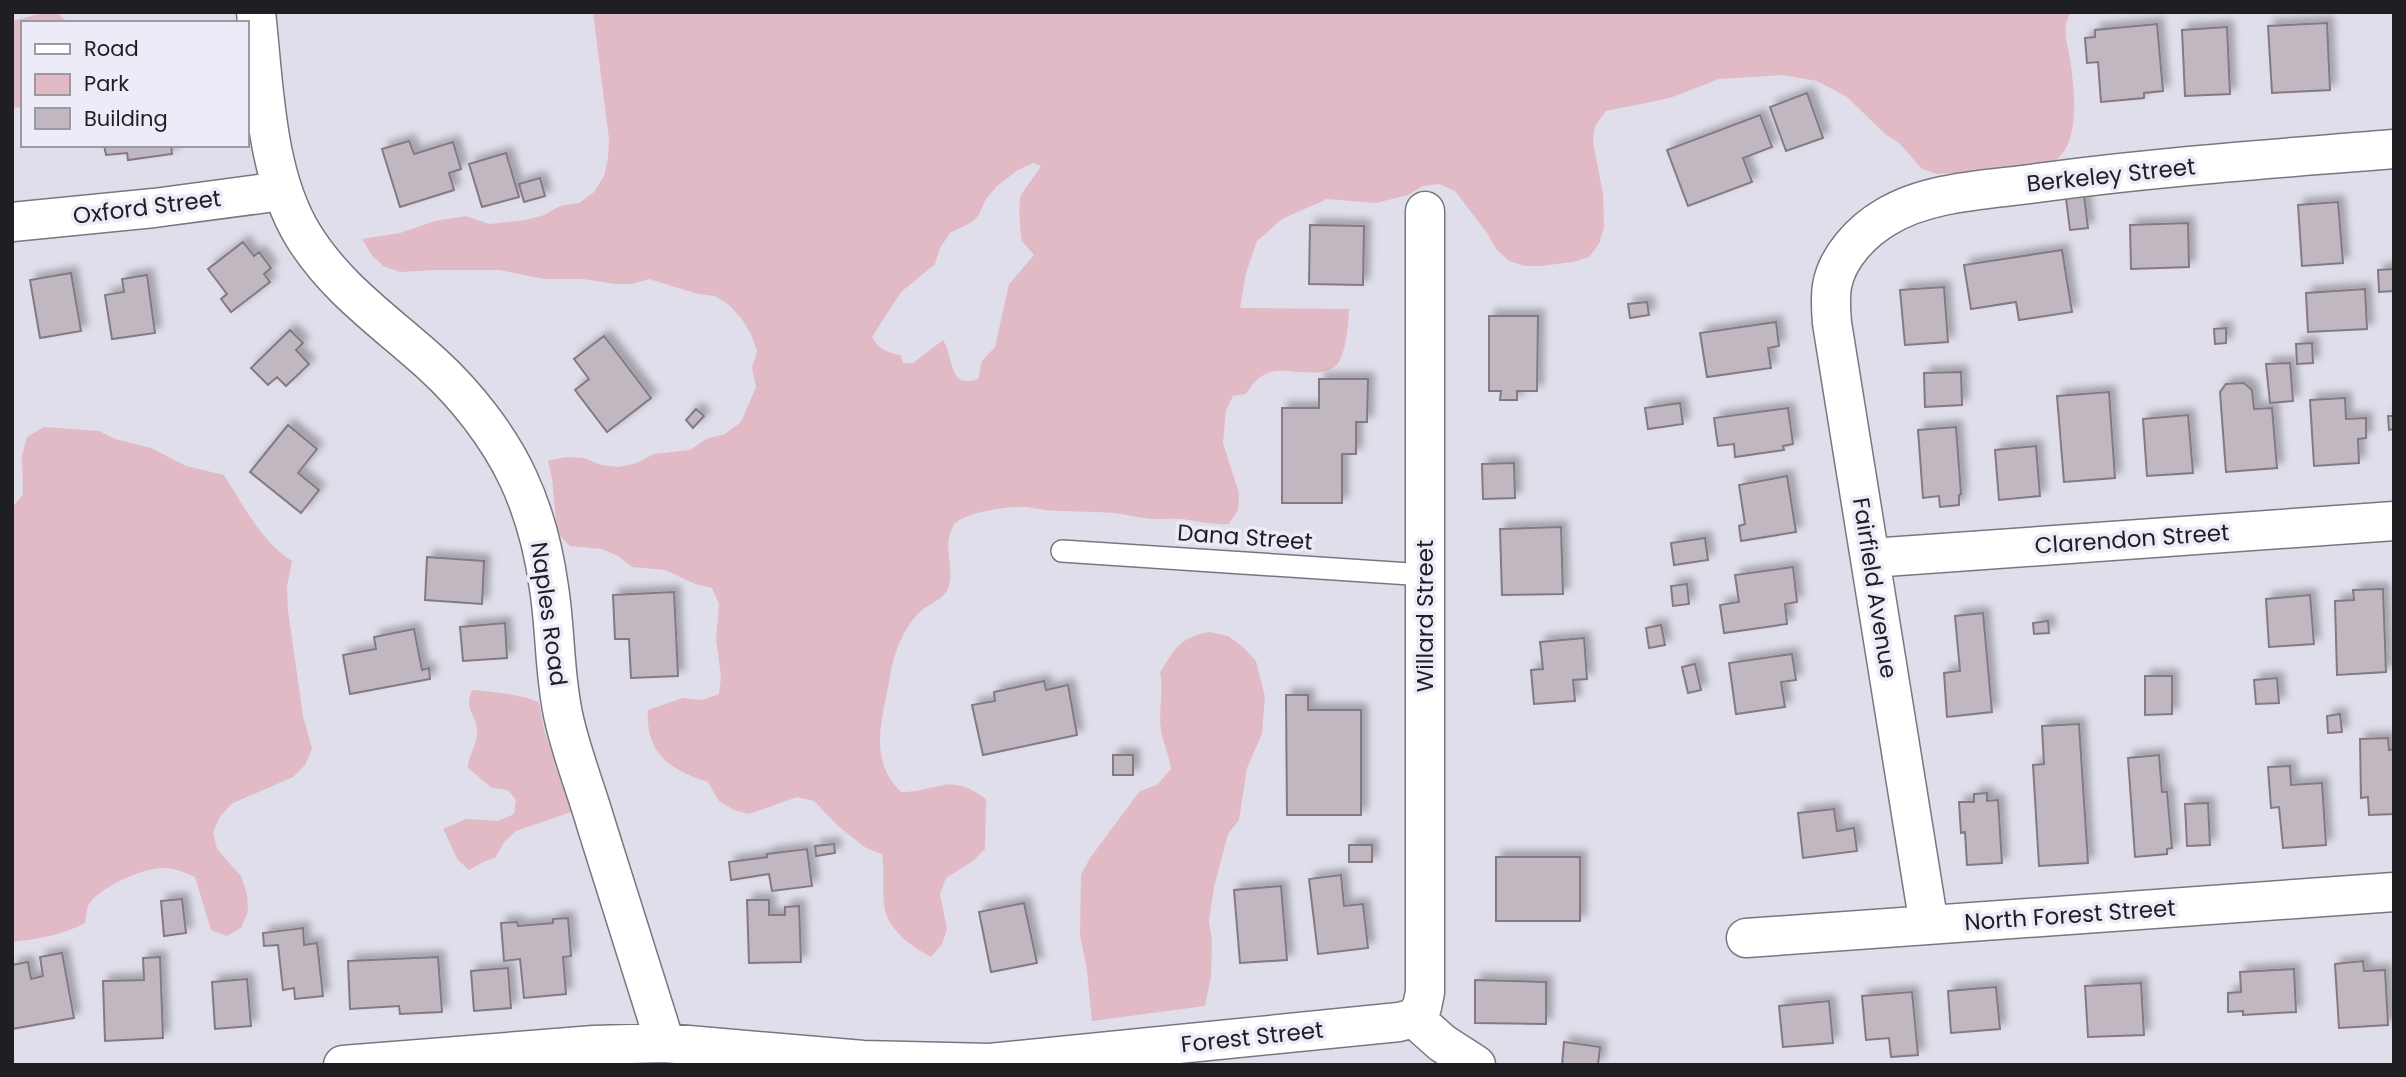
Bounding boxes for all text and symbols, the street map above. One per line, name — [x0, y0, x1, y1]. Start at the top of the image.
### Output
legend — [21, 21, 248, 147]
text: Road — [84, 34, 139, 63]
text: Park — [84, 69, 129, 98]
text: Building — [84, 104, 168, 133]
street label: Berkeley Street — [2025, 150, 2197, 200]
street label: Oxford Street — [71, 182, 223, 232]
street label: Fairfield Avenue — [1845, 495, 1905, 681]
street label: Dana Street — [1176, 516, 1314, 558]
street label: Clarendon Street — [2034, 516, 2230, 562]
street label: Naples Road — [523, 540, 575, 688]
street label: Willard Street — [1409, 540, 1441, 692]
street label: North Forest Street — [1963, 892, 2177, 938]
street label: Forest Street — [1179, 1014, 1325, 1060]

